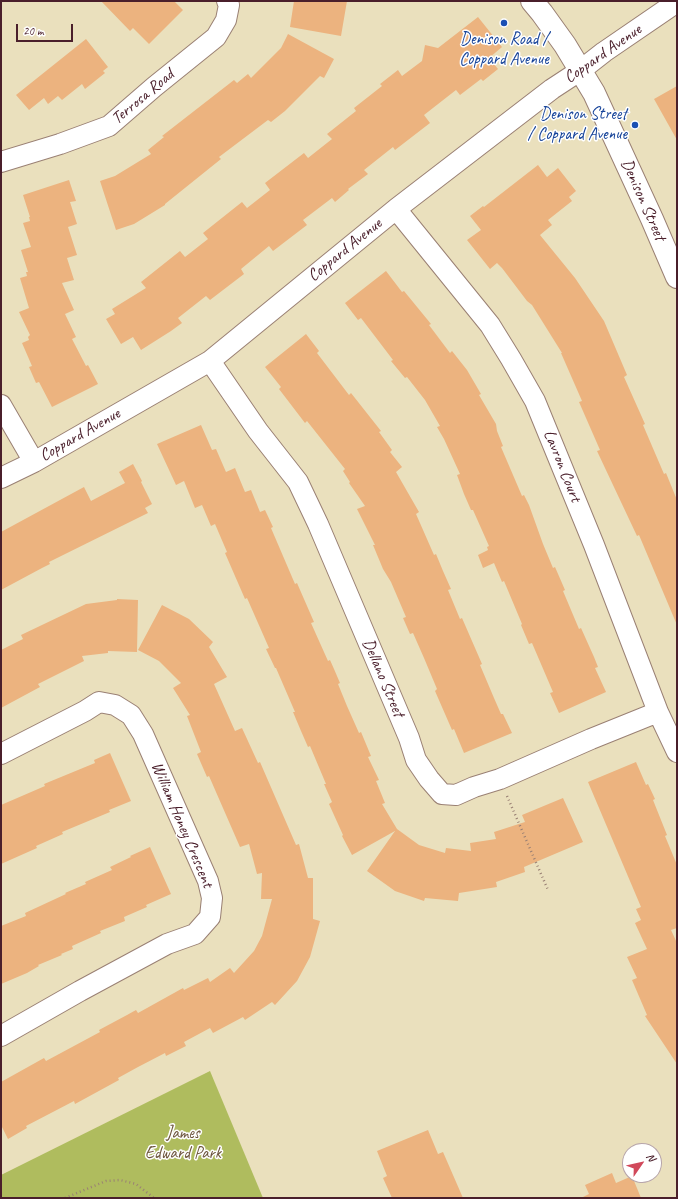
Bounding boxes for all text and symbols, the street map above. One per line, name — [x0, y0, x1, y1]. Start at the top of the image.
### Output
scale bar — [18, 16, 75, 42]
marker: Denison Road / Coppard Avenue — [499, 18, 509, 28]
street label: Coppard Avenue — [560, 20, 646, 88]
text: 20 m — [23, 23, 43, 39]
place label: Denison Road / Coppard Avenue — [459, 30, 549, 70]
street label: Terrosa Road — [108, 65, 178, 129]
place label: Denison Street / Coppard Avenue — [528, 105, 627, 145]
marker: Denison Street / Coppard Avenue — [630, 120, 640, 130]
street label: Denison Street — [616, 156, 670, 244]
street label: Coppard Avenue — [304, 214, 386, 286]
street label: Coppard Avenue — [36, 404, 124, 466]
street label: Lavron Court — [538, 427, 586, 505]
street label: Dellano Street — [357, 636, 409, 720]
street label: William Honey Crescent — [146, 759, 218, 891]
park label: James Edward Park — [145, 1124, 221, 1164]
north arrow — [622, 1143, 662, 1183]
text: N — [643, 1150, 659, 1164]

